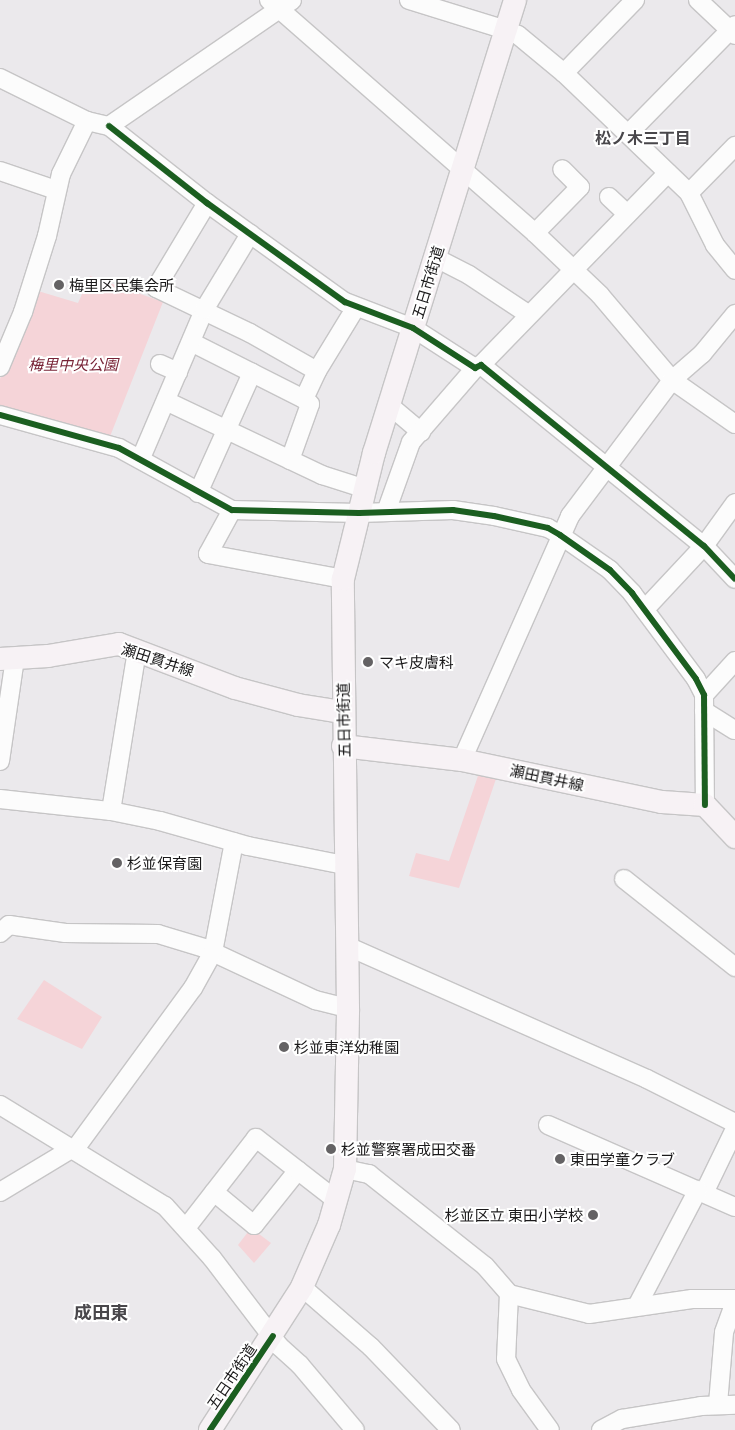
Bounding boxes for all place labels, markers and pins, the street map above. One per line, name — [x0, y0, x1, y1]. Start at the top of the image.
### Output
place label: 梅里区民集会所 — [69, 276, 174, 294]
marker: 梅里区民集会所 — [53, 279, 65, 291]
place label: マキ皮膚科 — [379, 653, 454, 671]
marker: マキ皮膚科 — [361, 655, 375, 669]
place label: 杉並保育園 — [127, 854, 202, 872]
marker: 杉並保育園 — [111, 857, 123, 869]
place label: 杉並東洋幼稚園 — [294, 1038, 399, 1056]
marker: 杉並東洋幼稚園 — [278, 1041, 290, 1053]
place label: 杉並警察署成田交番 — [341, 1140, 476, 1158]
marker: 杉並警察署成田交番 — [325, 1143, 337, 1155]
place label: 東田学童クラブ — [570, 1150, 675, 1168]
marker: 東田学童クラブ — [554, 1153, 566, 1165]
place label: 杉並区立 東田小学校 — [445, 1206, 583, 1224]
marker: 杉並区立 東田小学校 — [587, 1209, 599, 1221]

